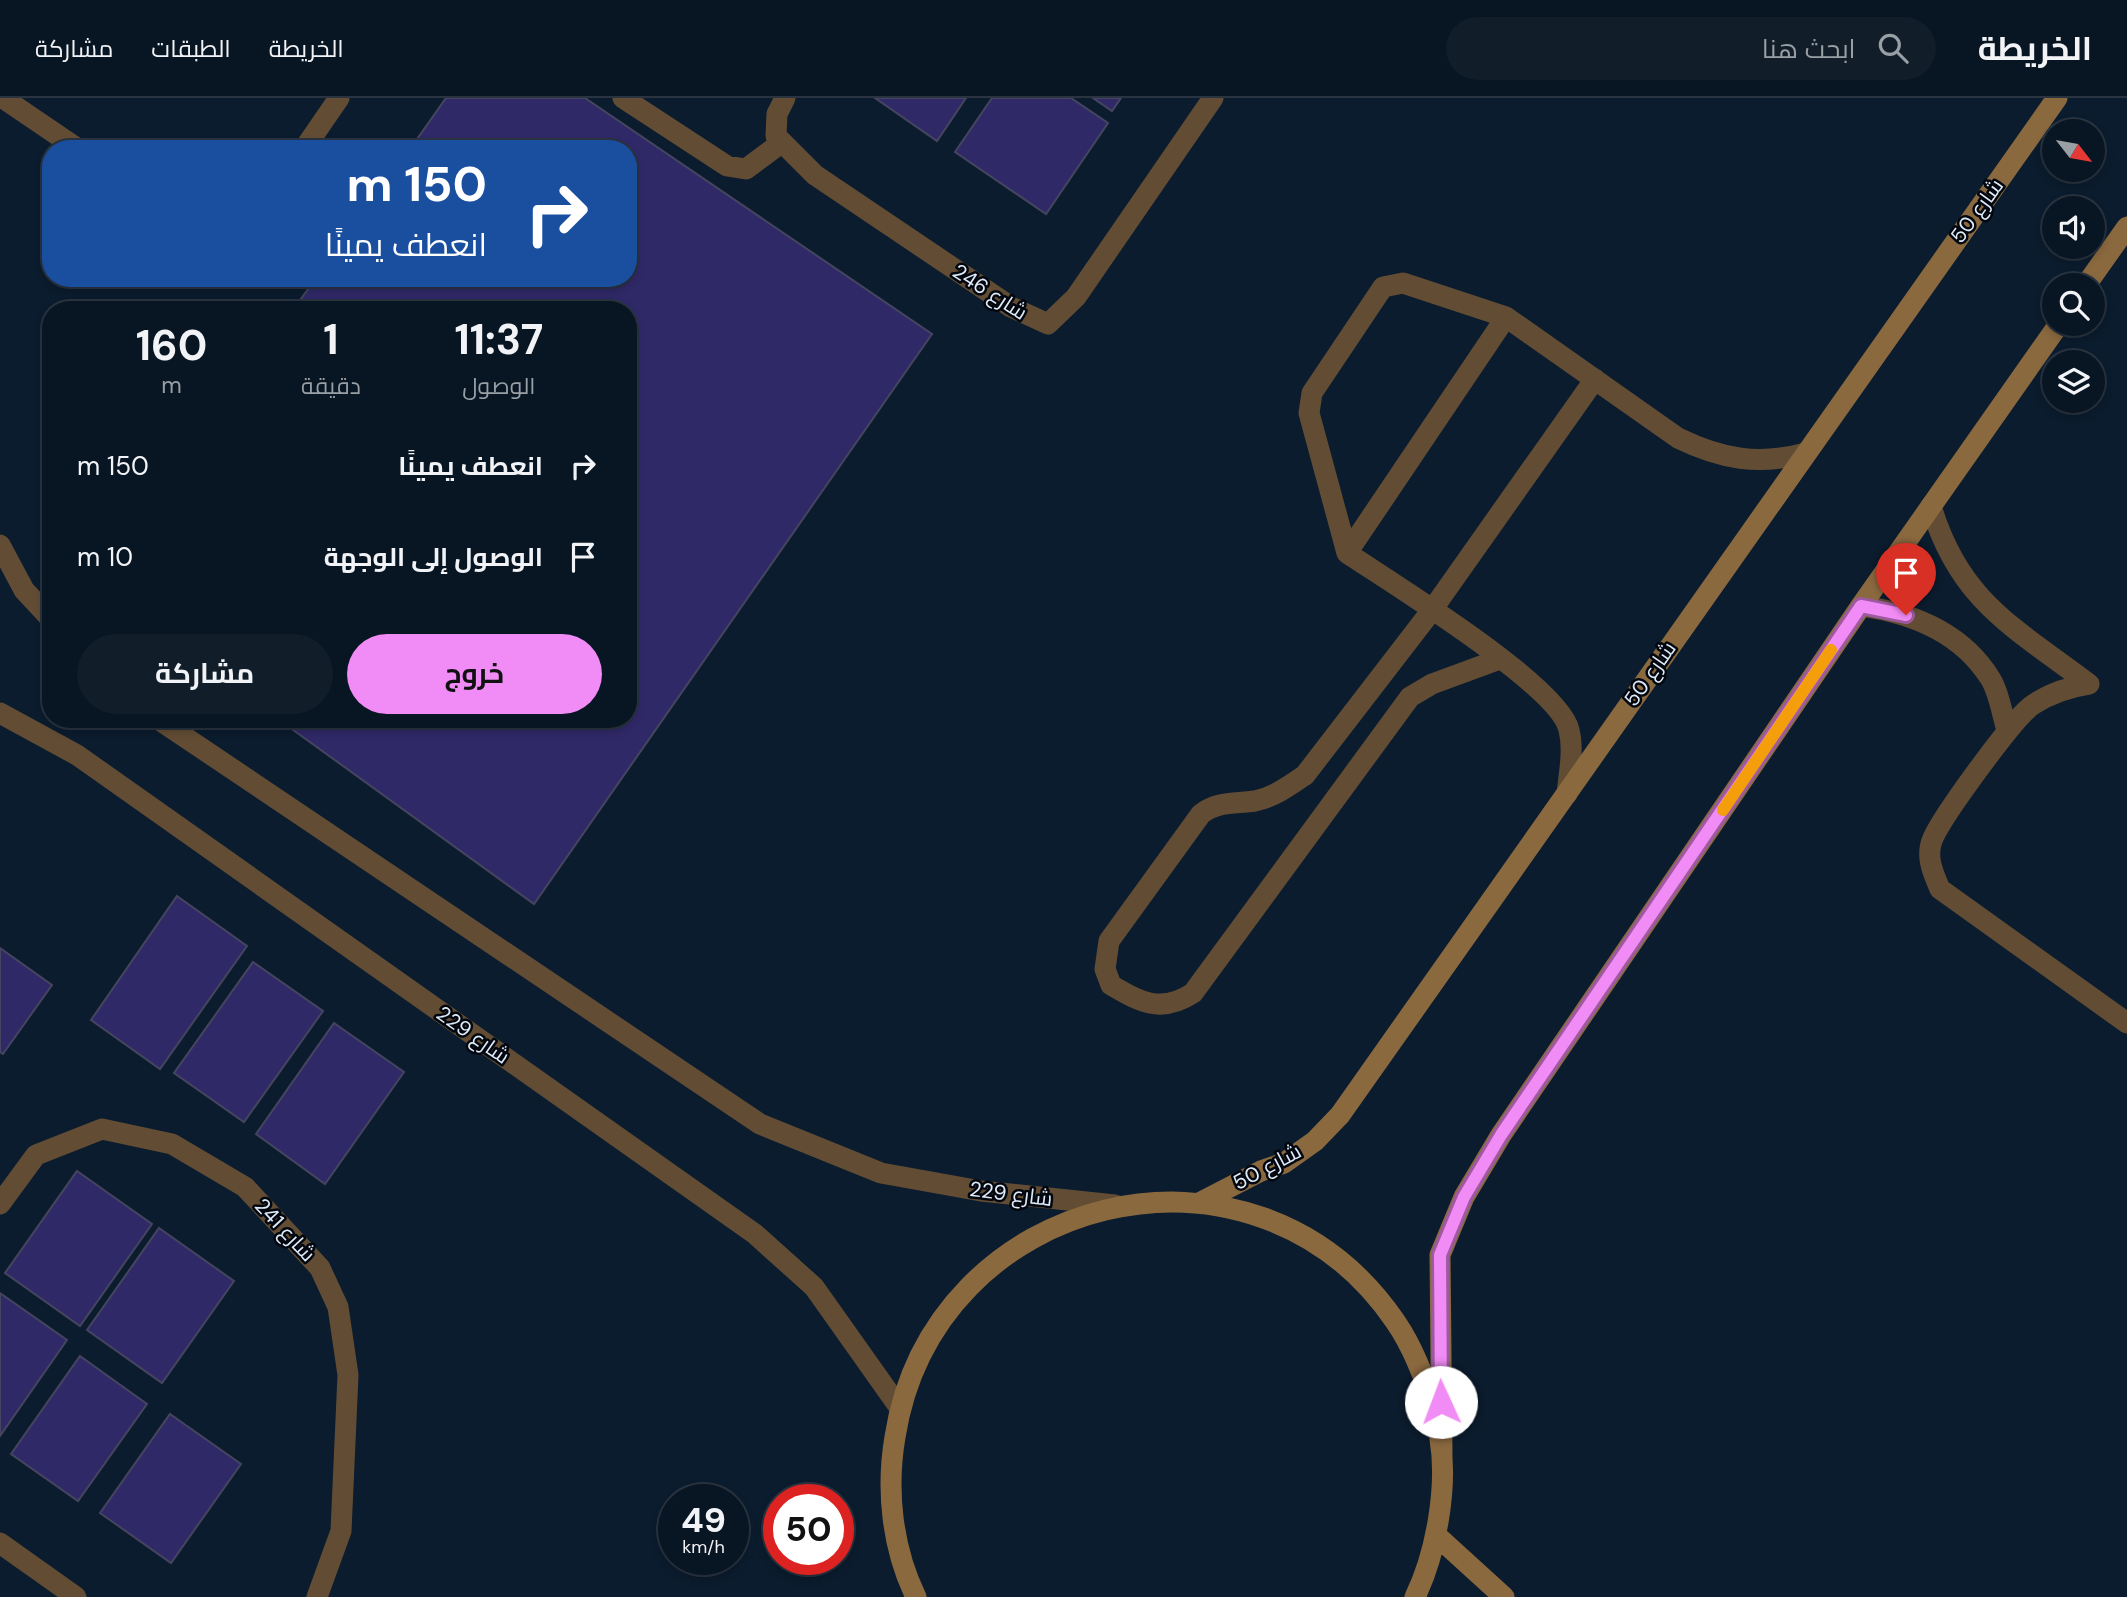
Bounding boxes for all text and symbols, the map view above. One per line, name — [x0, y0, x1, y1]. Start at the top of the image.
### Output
search box — [1446, 17, 1936, 80]
text: الخريطة — [1978, 27, 2092, 70]
icon: search — [1874, 29, 1912, 67]
text: ابحث هنا — [1762, 32, 1856, 66]
text: مشاركة — [35, 33, 113, 64]
text: الطبقات — [151, 33, 231, 64]
text: الخريطة — [269, 33, 344, 64]
north arrow — [2042, 119, 2105, 182]
map controls — [2042, 119, 2105, 413]
text: 150 m — [347, 152, 487, 216]
icon: right — [511, 168, 602, 259]
street label: شارع 50 — [1944, 173, 2010, 249]
button: sound — [2042, 196, 2105, 259]
text: انعطف يمينًا — [325, 224, 487, 266]
street label: شارع 246 — [947, 257, 1033, 327]
button: search — [2042, 273, 2105, 336]
text: 1 — [323, 312, 338, 367]
text: 11:37 — [454, 312, 543, 367]
text: 160 — [136, 318, 207, 373]
button: layers — [2042, 350, 2105, 413]
text: m — [161, 370, 182, 400]
text: دقيقة — [301, 371, 361, 401]
text: الوصول — [462, 371, 536, 401]
icon: right — [564, 447, 602, 485]
text: 150 m — [77, 449, 149, 483]
text: انعطف يمينًا — [398, 449, 543, 483]
icon: arrive — [564, 538, 602, 576]
text: 10 m — [77, 540, 133, 574]
text: الوصول إلى الوجهة — [324, 540, 543, 574]
pin — [1876, 543, 1936, 615]
icon: arrive — [1887, 554, 1925, 592]
button: مشاركة — [77, 634, 333, 714]
button: خروج — [347, 634, 602, 714]
street label: شارع 50 — [1617, 636, 1683, 712]
street label: شارع 229 — [431, 1000, 515, 1070]
street label: شارع 50 — [1228, 1137, 1306, 1197]
street label: شارع 229 — [968, 1175, 1054, 1213]
street label: شارع 241 — [248, 1192, 322, 1268]
position arrow — [1404, 1365, 1478, 1439]
speed limit sign: 50 — [763, 1484, 854, 1575]
text: 49 — [681, 1497, 726, 1543]
text: km/h — [682, 1535, 725, 1559]

